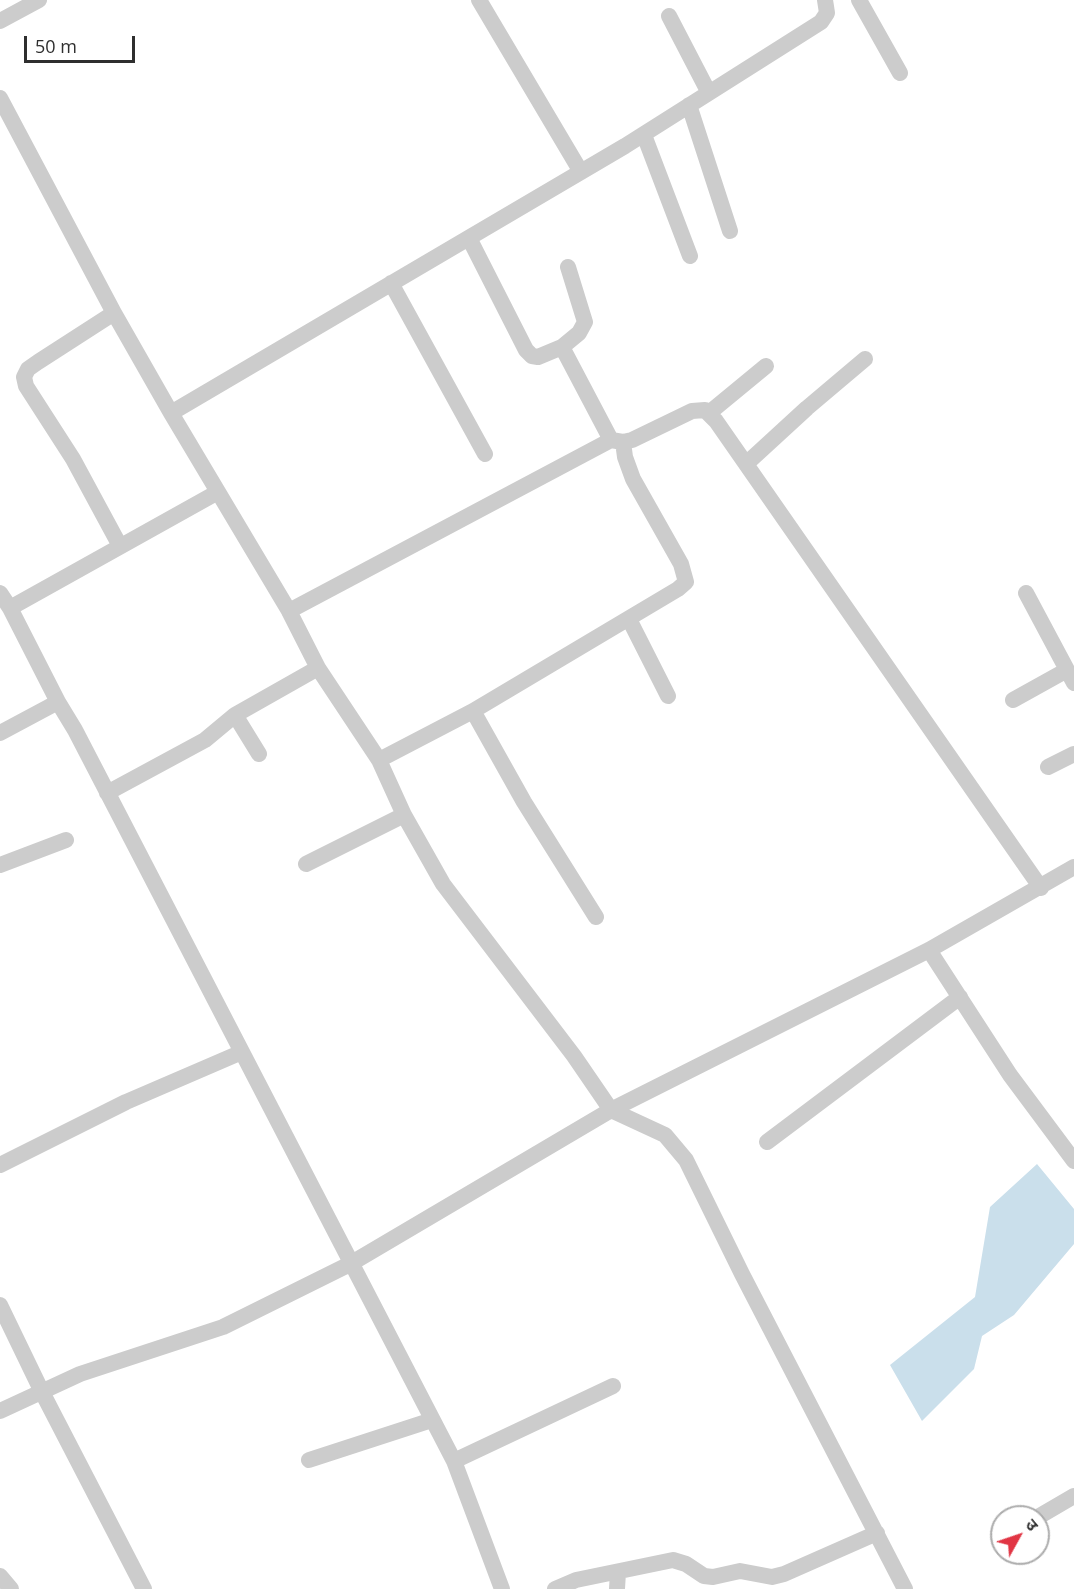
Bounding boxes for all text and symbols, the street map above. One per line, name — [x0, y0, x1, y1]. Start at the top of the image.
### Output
scale bar — [27, 24, 138, 62]
text: 50 m — [35, 34, 77, 58]
north arrow — [990, 1505, 1050, 1565]
text: उ — [1021, 1514, 1044, 1535]

